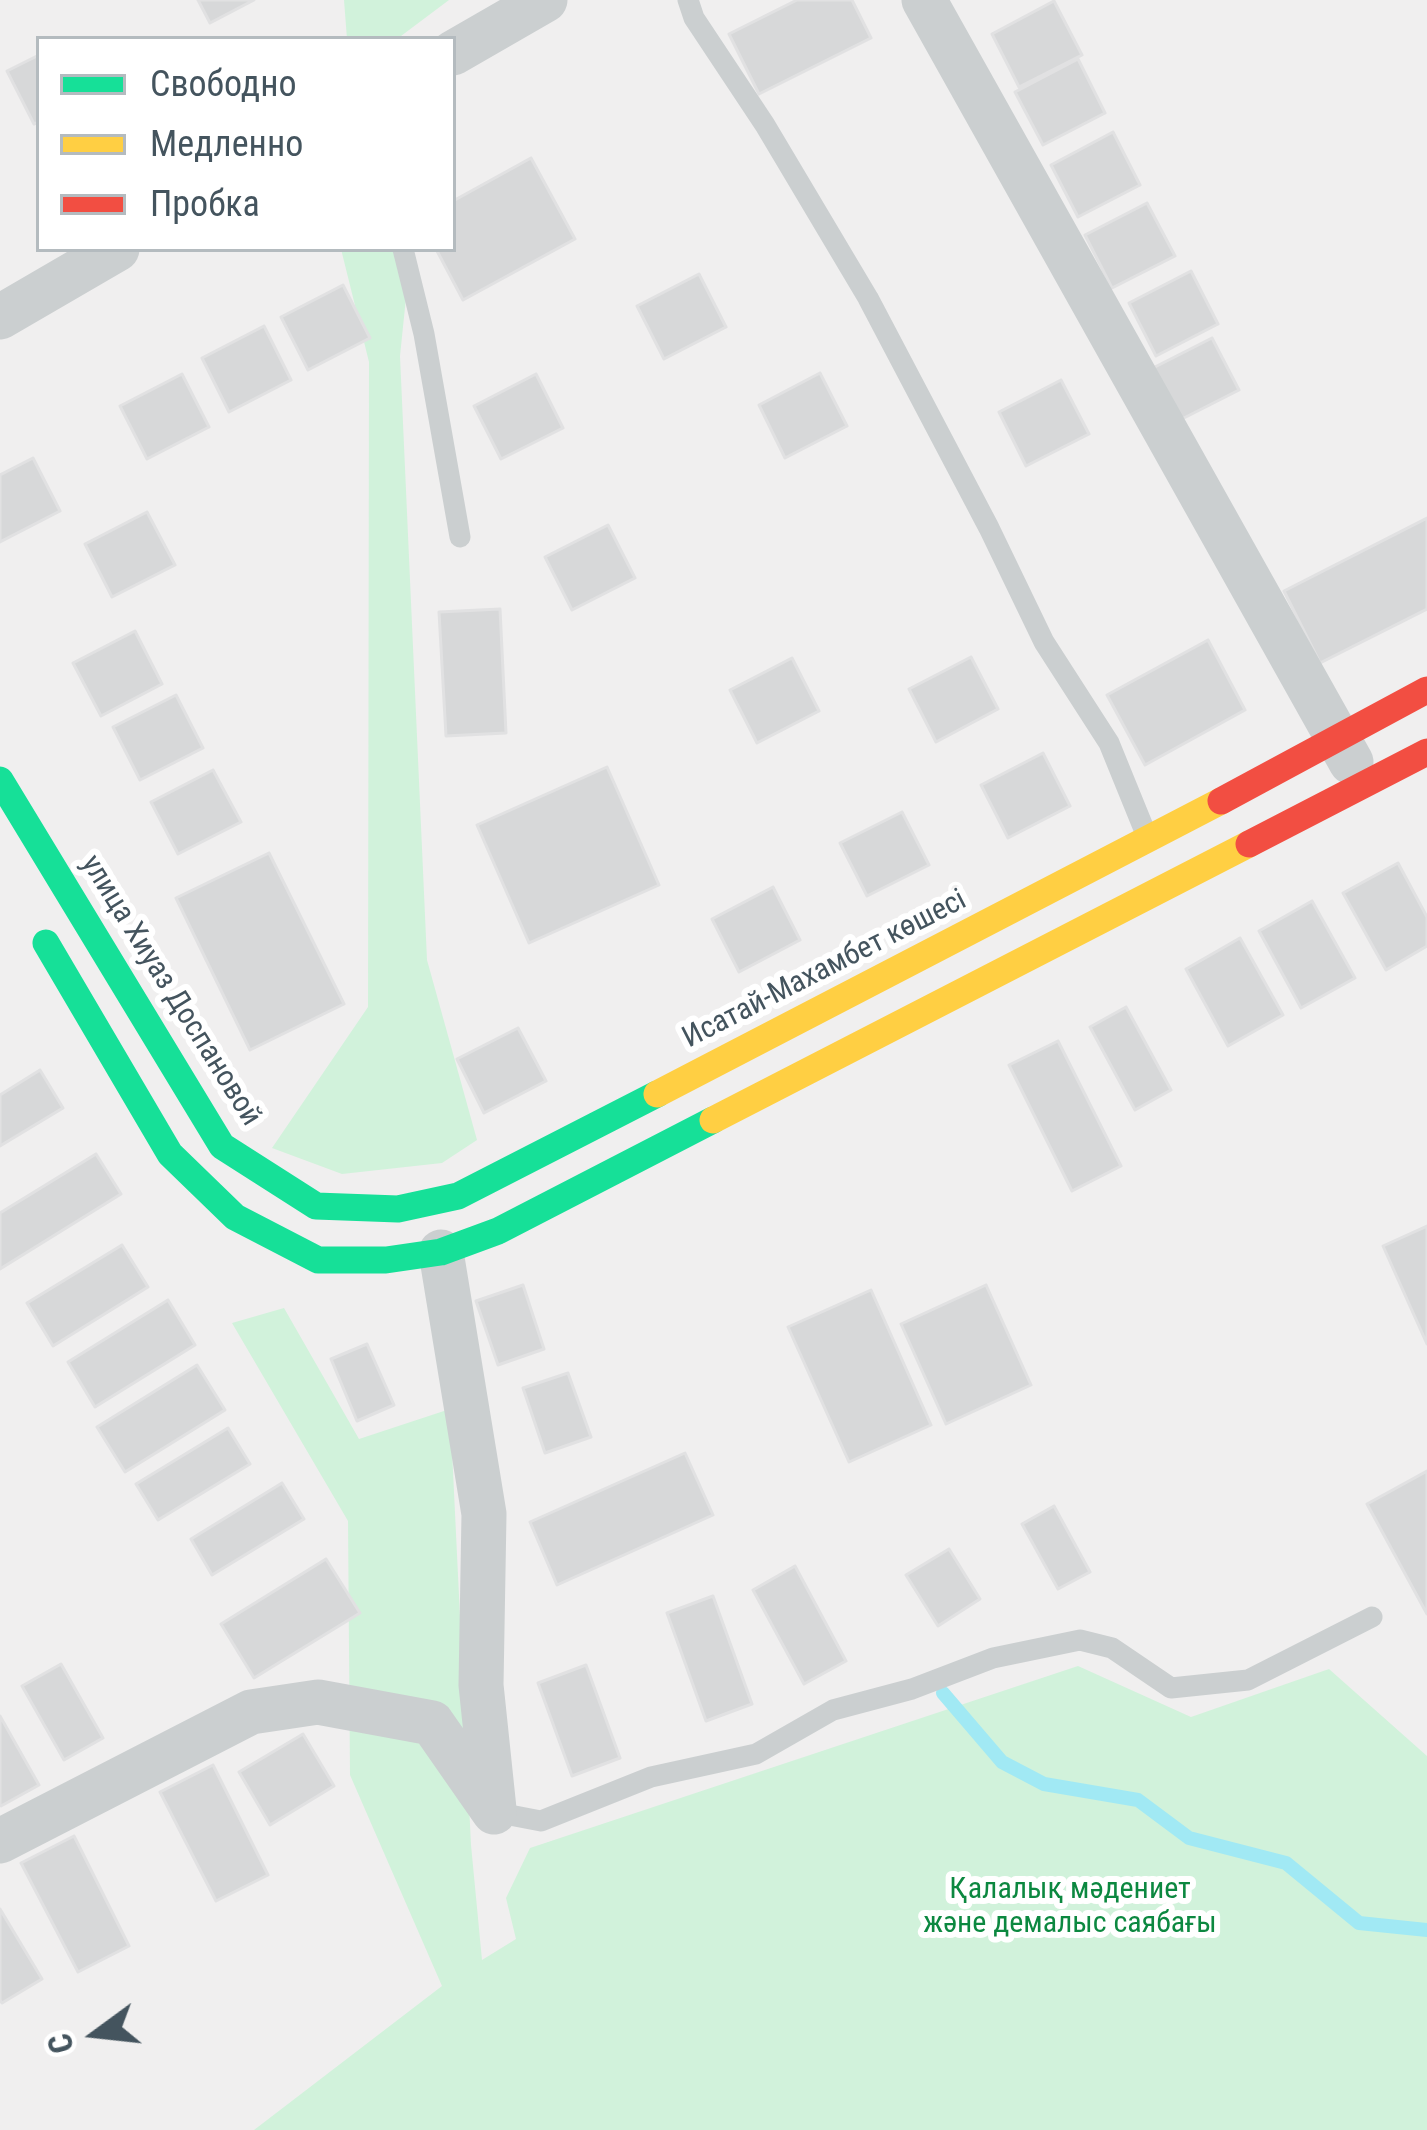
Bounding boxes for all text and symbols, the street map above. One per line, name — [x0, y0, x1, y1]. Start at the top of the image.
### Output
legend — [36, 36, 456, 252]
text: Свободно — [150, 63, 297, 105]
text: Медленно — [150, 123, 303, 165]
text: Пробка — [150, 183, 260, 225]
street label: улица Хиуаз Доспановой — [72, 849, 268, 1133]
street label: Исатай-Махамбет көшесі — [677, 883, 973, 1057]
park label: Қалалық мәдениет және демалыс саябағы — [923, 1872, 1217, 1942]
north arrow — [36, 1974, 156, 2094]
text: С — [39, 2029, 82, 2058]

